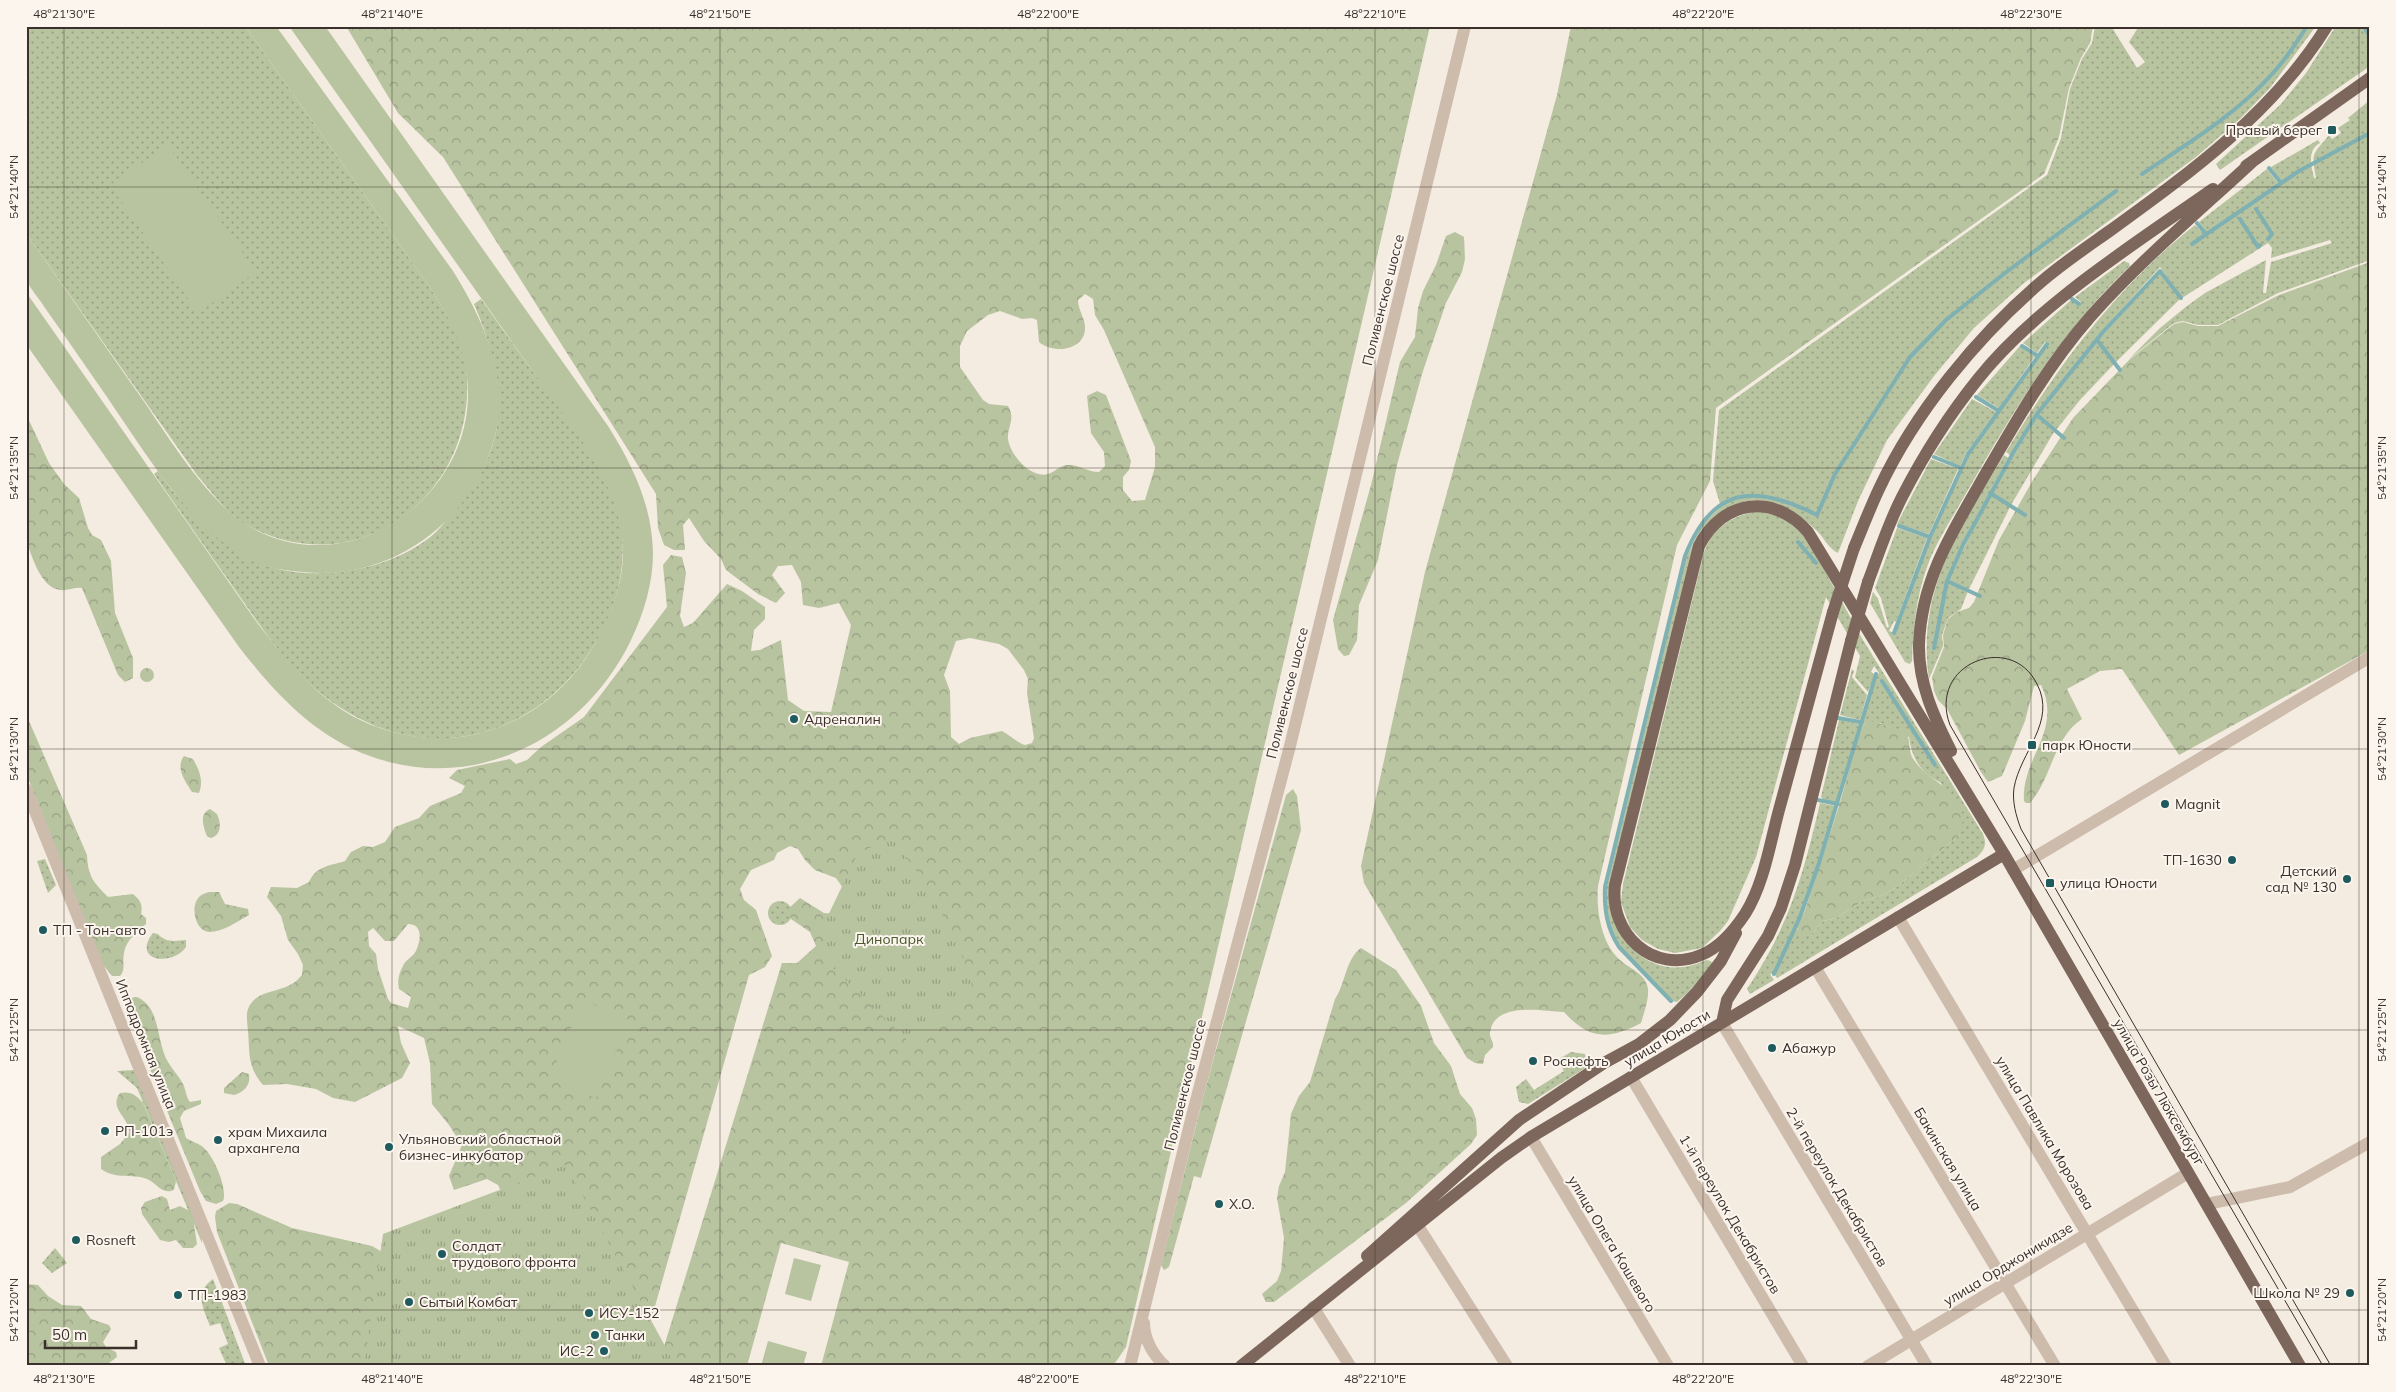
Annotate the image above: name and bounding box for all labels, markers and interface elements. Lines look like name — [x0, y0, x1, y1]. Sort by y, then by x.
text: 48°21'30"E — [33, 6, 95, 21]
text: 48°21'40"E — [361, 6, 423, 21]
text: 48°21'50"E — [689, 6, 751, 21]
text: 48°22'00"E — [1017, 6, 1079, 21]
text: 48°22'10"E — [1344, 6, 1406, 21]
text: 48°22'20"E — [1672, 6, 1734, 21]
text: 48°22'30"E — [2000, 6, 2062, 21]
place label: Правый берег — [2226, 121, 2323, 139]
marker: Правый берег — [2326, 124, 2338, 136]
text: 54°21'40"N — [6, 155, 21, 219]
text: 54°21'40"N — [2374, 155, 2389, 219]
street label: Поливенское шоссе — [1358, 232, 1408, 368]
text: 54°21'35"N — [6, 436, 21, 500]
text: 54°21'35"N — [2374, 436, 2389, 500]
street label: Поливенское шоссе — [1262, 625, 1312, 761]
place label: Адреналин — [804, 710, 881, 728]
marker: Адреналин — [788, 713, 800, 725]
text: 54°21'30"N — [6, 717, 21, 781]
text: 54°21'30"N — [2374, 717, 2389, 781]
place label: парк Юности — [2042, 736, 2131, 754]
marker: парк Юности — [2026, 739, 2038, 751]
place label: Magnit — [2175, 795, 2220, 813]
marker: Magnit — [2159, 798, 2171, 810]
place label: ТП-1630 — [2163, 851, 2222, 869]
marker: ТП-1630 — [2226, 854, 2238, 866]
place label: Детский сад № 130 — [2265, 862, 2337, 896]
marker: Детский сад № 130 — [2341, 873, 2353, 885]
place label: улица Юности — [2060, 874, 2157, 892]
marker: улица Юности — [2044, 877, 2056, 889]
place label: ТП - Тон-авто — [53, 921, 146, 939]
marker: ТП - Тон-авто — [37, 924, 49, 936]
park label: Динопарк — [854, 930, 924, 948]
street label: Ипподромная улица — [112, 976, 180, 1112]
text: 54°21'25"N — [6, 998, 21, 1062]
text: 54°21'25"N — [2374, 998, 2389, 1062]
street label: улица Юности — [1621, 1005, 1713, 1071]
street label: улица Розы Люксембург — [2110, 1015, 2209, 1169]
street label: Поливенское шоссе — [1160, 1017, 1210, 1153]
place label: Абажур — [1782, 1039, 1836, 1057]
marker: Абажур — [1766, 1042, 1778, 1054]
place label: Роснефть — [1543, 1052, 1609, 1070]
street label: улица Павлика Морозова — [1992, 1053, 2098, 1213]
marker: Роснефть — [1527, 1055, 1539, 1067]
street label: 2-й переулок Декабристов — [1782, 1104, 1892, 1270]
street label: Бакинская улица — [1910, 1104, 1986, 1214]
place label: РП-101э — [115, 1122, 173, 1140]
place label: храм Михаила архангела — [228, 1123, 327, 1157]
marker: РП-101э — [99, 1125, 111, 1137]
place label: Ульяновский областной бизнес-инкубатор — [398, 1130, 561, 1164]
street label: 1-й переулок Декабристов — [1675, 1131, 1785, 1297]
marker: храм Михаила архангела — [212, 1134, 224, 1146]
marker: Ульяновский областной бизнес-инкубатор — [383, 1141, 395, 1153]
street label: улица Олега Кошевого — [1564, 1172, 1660, 1316]
place label: Х.О. — [1229, 1195, 1255, 1213]
marker: Х.О. — [1213, 1198, 1225, 1210]
street label: улица Орджоникидзе — [1940, 1218, 2076, 1310]
place label: Rosneft — [86, 1231, 136, 1249]
marker: Rosneft — [70, 1234, 82, 1246]
place label: Солдат трудового фронта — [452, 1237, 576, 1271]
marker: Солдат трудового фронта — [436, 1248, 448, 1260]
text: 54°21'20"N — [6, 1278, 21, 1342]
text: 54°21'20"N — [2374, 1278, 2389, 1342]
place label: Школа № 29 — [2253, 1284, 2340, 1302]
place label: ТП-1983 — [188, 1286, 247, 1304]
marker: Школа № 29 — [2344, 1287, 2356, 1299]
marker: ТП-1983 — [172, 1289, 184, 1301]
place label: Сытый Комбат — [419, 1293, 518, 1311]
marker: Сытый Комбат — [403, 1296, 415, 1308]
place label: ИСУ-152 — [599, 1304, 660, 1322]
marker: ИСУ-152 — [583, 1307, 595, 1319]
scale bar — [45, 1317, 136, 1349]
text: 50 m — [52, 1325, 87, 1344]
place label: Танки — [605, 1326, 645, 1344]
marker: Танки — [589, 1329, 601, 1341]
place label: ИС-2 — [560, 1342, 594, 1360]
marker: ИС-2 — [598, 1345, 610, 1357]
text: 48°21'30"E — [33, 1371, 95, 1386]
text: 48°21'40"E — [361, 1371, 423, 1386]
text: 48°21'50"E — [689, 1371, 751, 1386]
text: 48°22'00"E — [1017, 1371, 1079, 1386]
text: 48°22'10"E — [1344, 1371, 1406, 1386]
text: 48°22'20"E — [1672, 1371, 1734, 1386]
text: 48°22'30"E — [2000, 1371, 2062, 1386]

